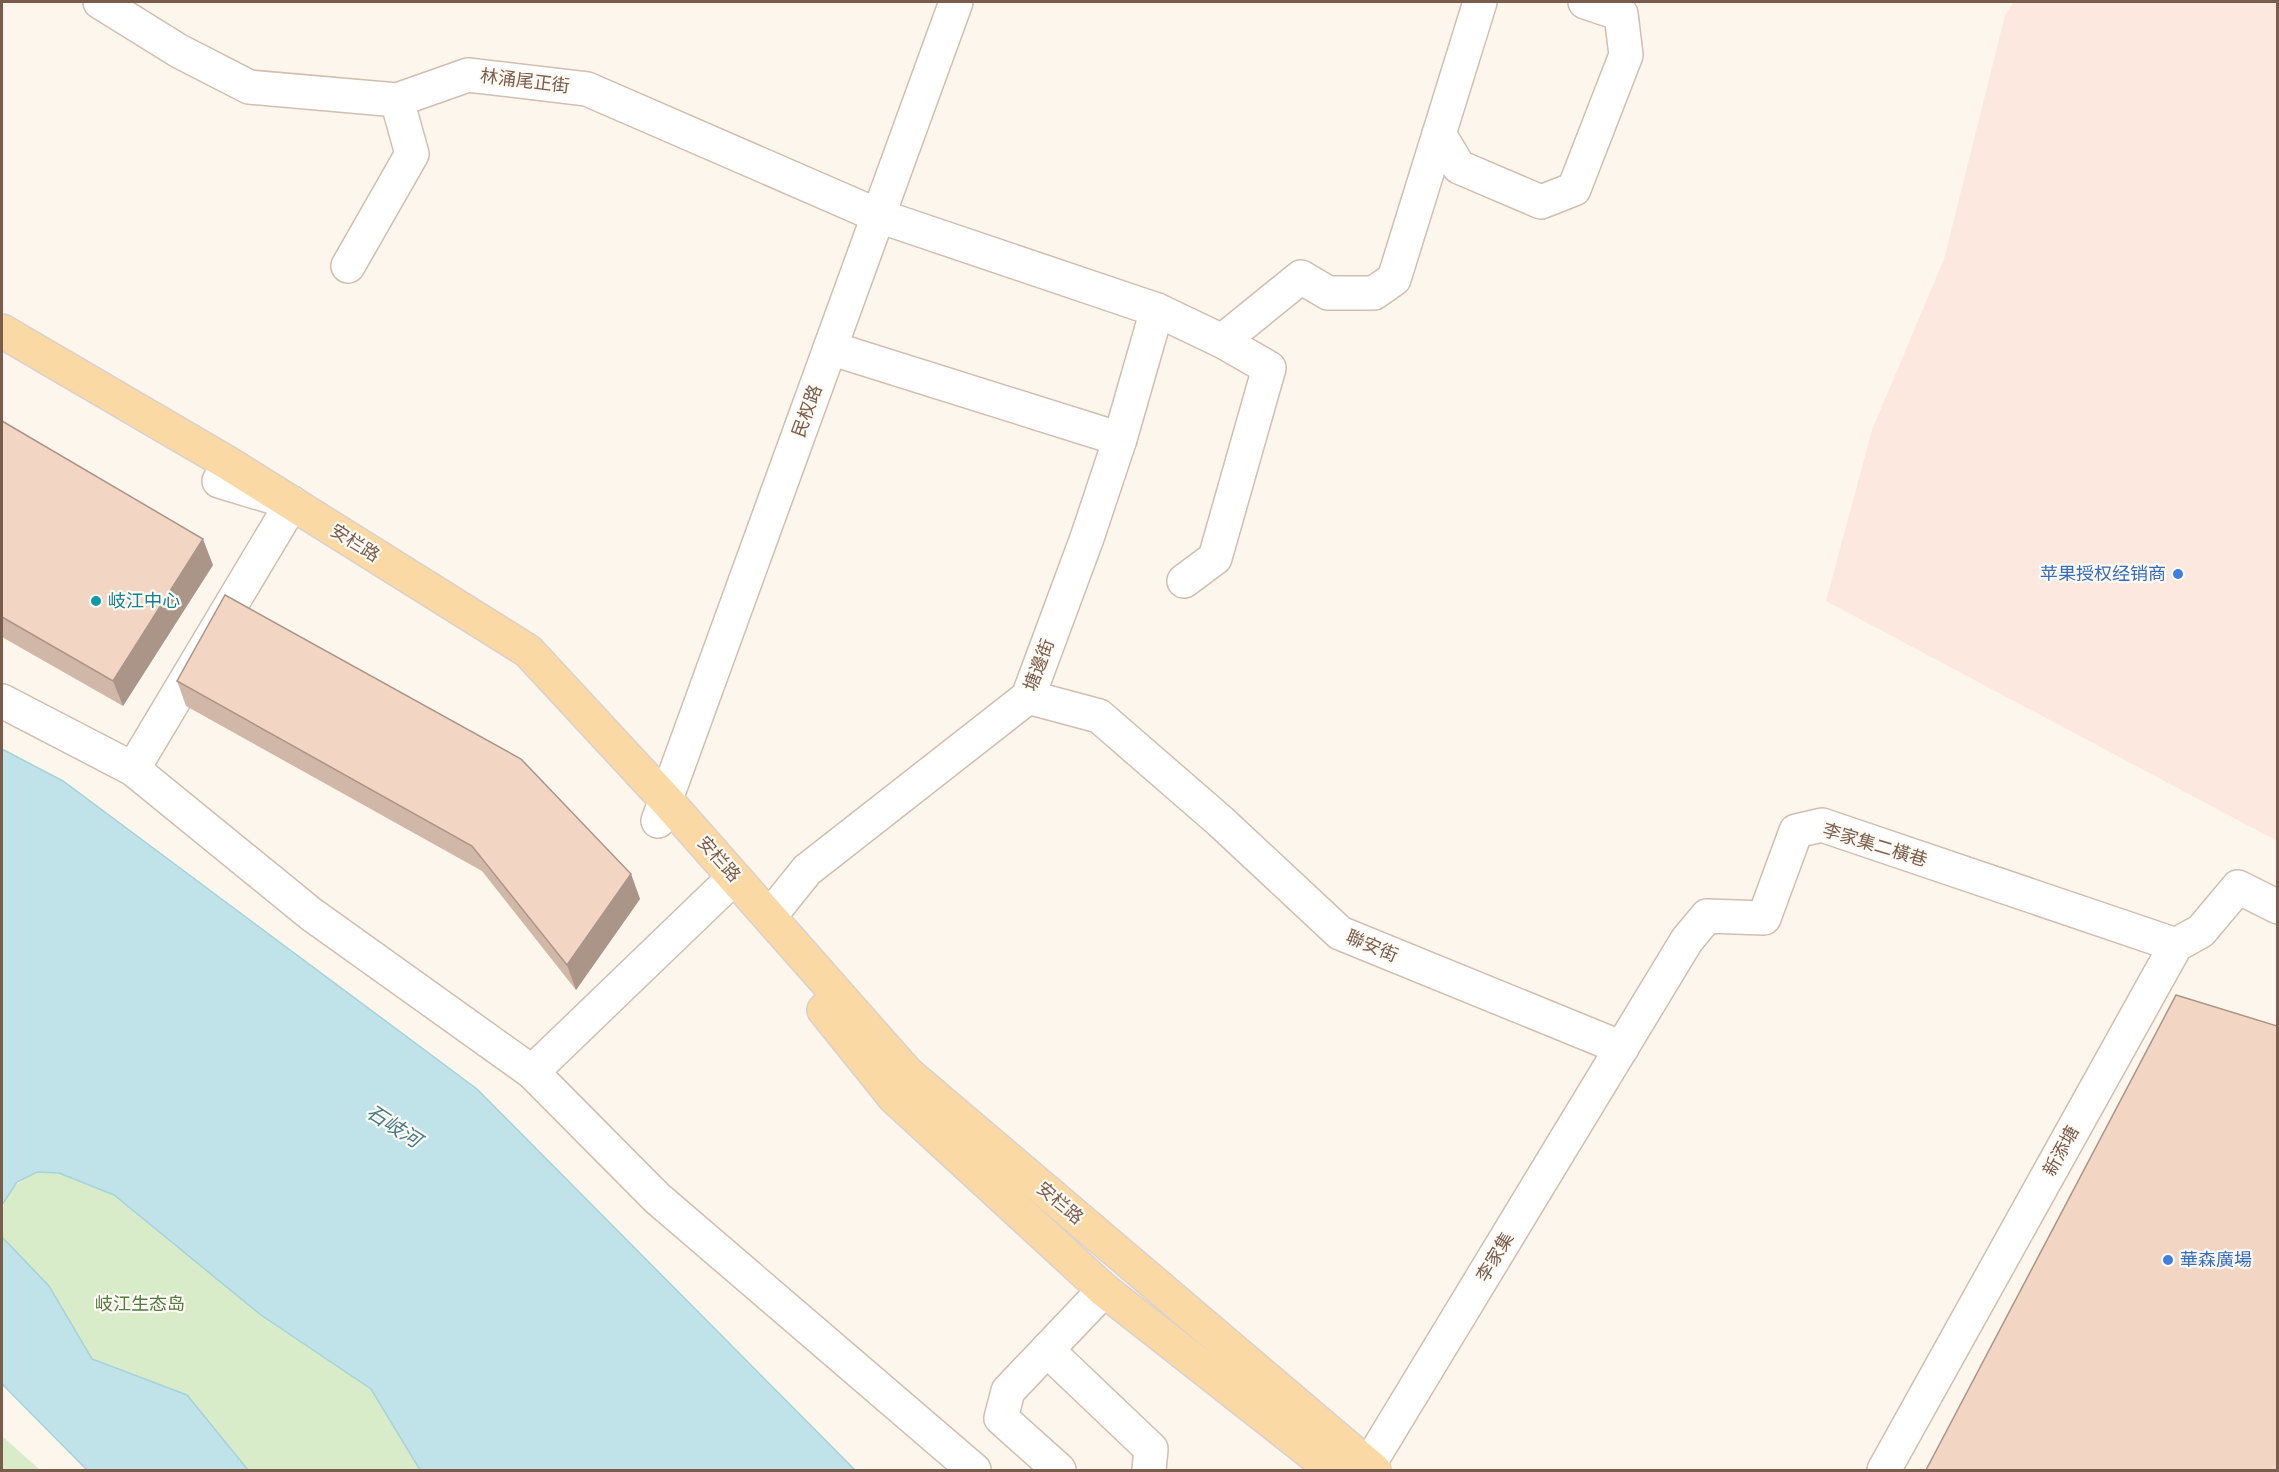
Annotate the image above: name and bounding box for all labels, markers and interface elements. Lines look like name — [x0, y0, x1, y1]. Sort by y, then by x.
street label: 林涌尾正街 — [479, 65, 571, 97]
street label: 民权路 — [787, 382, 827, 440]
street label: 安栏路 — [326, 519, 384, 567]
place label: 苹果授权经销商 — [2040, 563, 2166, 585]
marker: 苹果授权经销商 — [2171, 567, 2185, 581]
place label: 岐江中心 — [108, 590, 180, 612]
marker: 岐江中心 — [89, 594, 103, 608]
street label: 塘邊街 — [1019, 636, 1059, 694]
street label: 李家集二橫巷 — [1820, 819, 1930, 871]
street label: 安栏路 — [693, 832, 745, 886]
street label: 聯安街 — [1343, 925, 1401, 967]
water label: 石岐河 — [362, 1100, 429, 1155]
street label: 新添塘 — [2038, 1122, 2084, 1180]
street label: 安栏路 — [1032, 1177, 1088, 1229]
street label: 李家集 — [1472, 1228, 1518, 1286]
place label: 華森廣場 — [2180, 1249, 2252, 1271]
marker: 華森廣場 — [2161, 1253, 2175, 1267]
park label: 岐江生态岛 — [95, 1293, 185, 1315]

